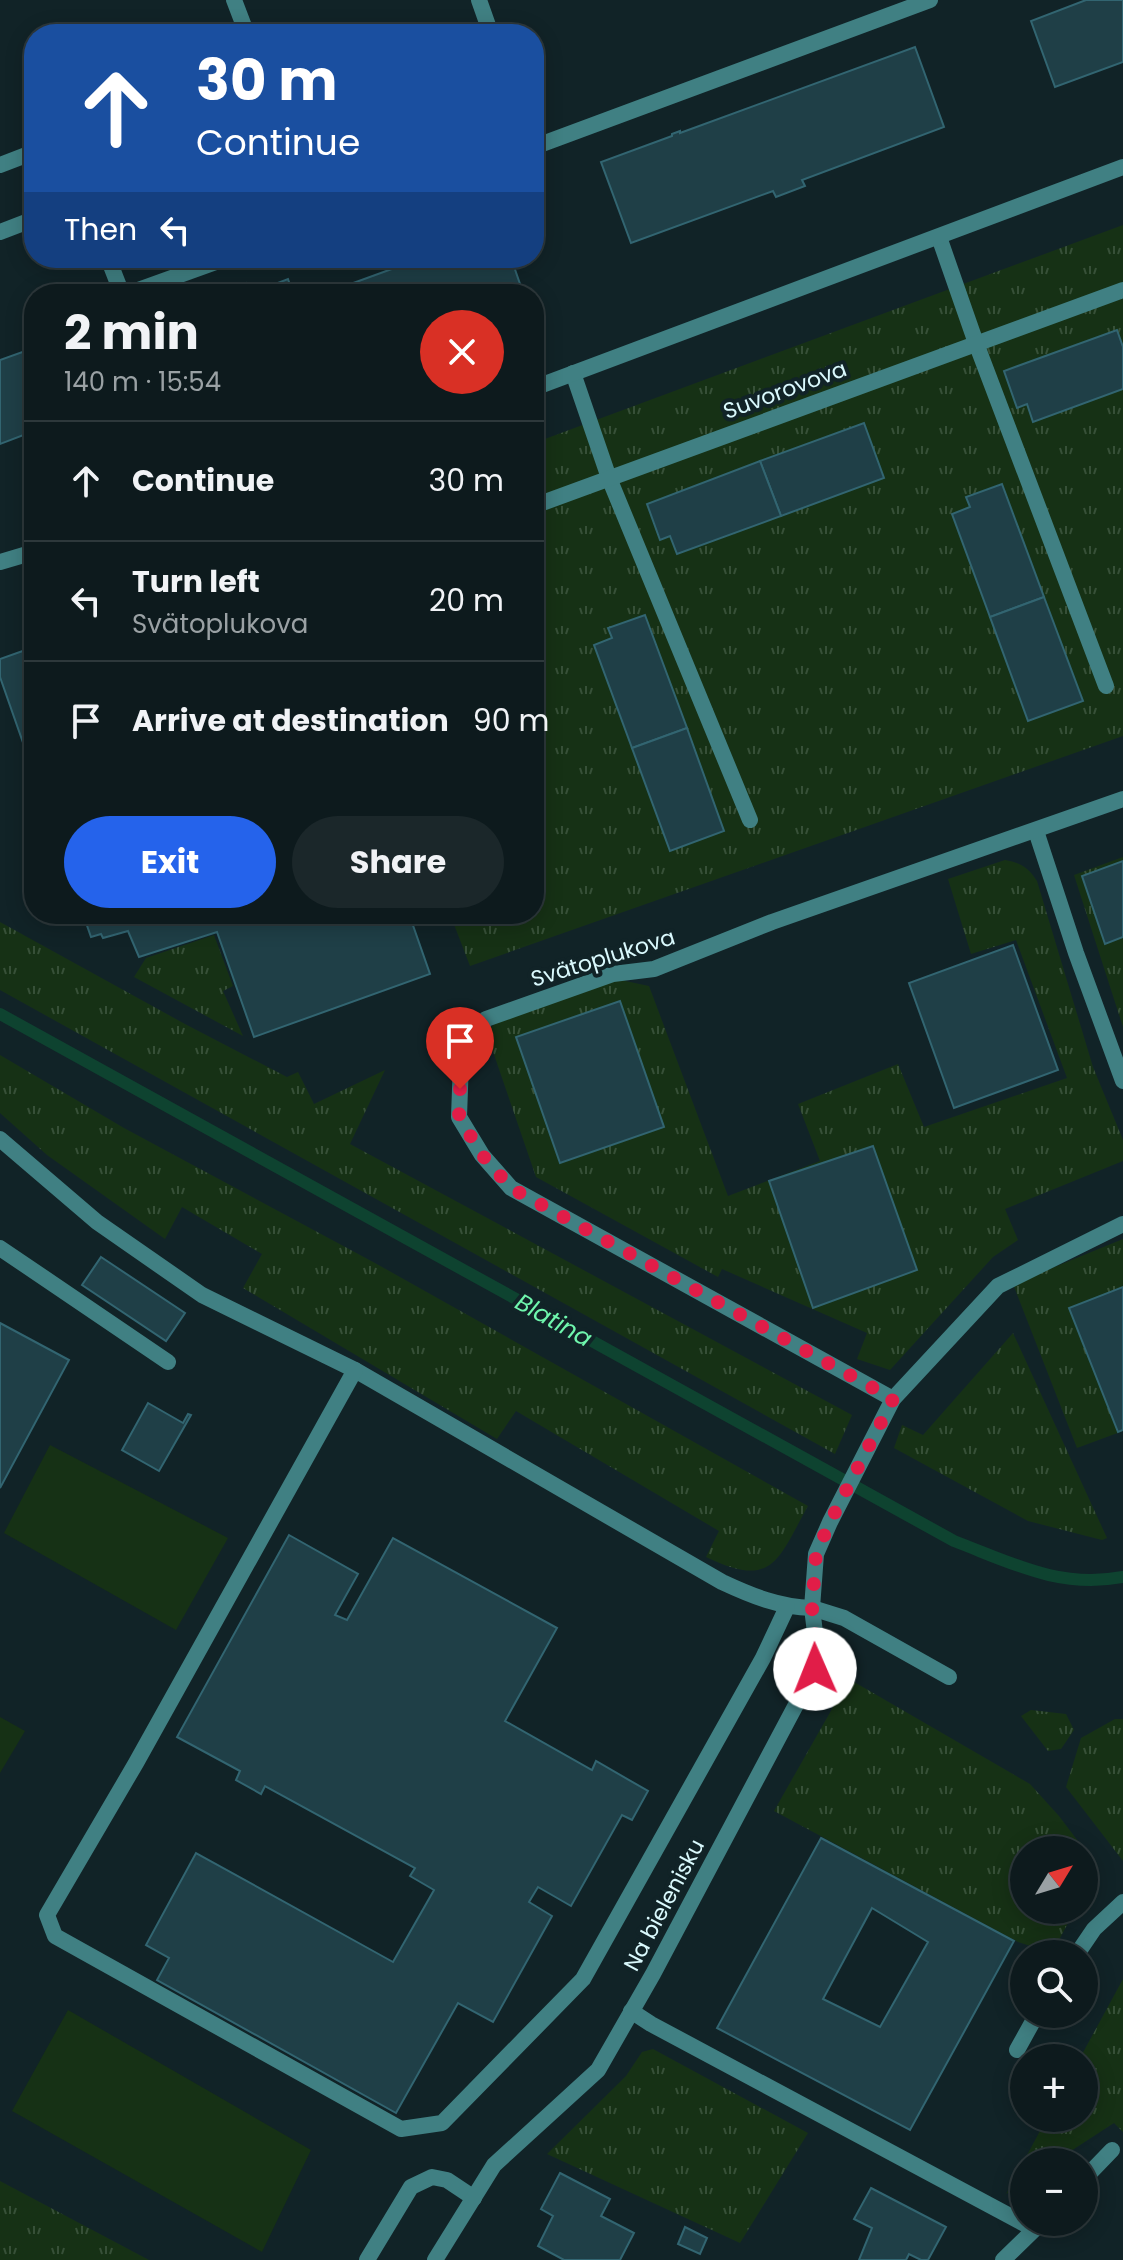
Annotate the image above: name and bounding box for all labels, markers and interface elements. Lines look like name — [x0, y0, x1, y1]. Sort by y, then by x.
text: 30 m — [196, 41, 338, 120]
icon: ahead — [64, 56, 168, 160]
text: Continue — [196, 117, 360, 168]
text: Then — [64, 208, 137, 251]
icon: left — [153, 208, 197, 252]
text: 2 min — [64, 299, 199, 366]
button: close — [420, 310, 504, 394]
street label: Suvorovova — [719, 353, 851, 427]
text: 140 m · 15:54 — [64, 364, 221, 400]
icon: ahead — [64, 459, 108, 503]
text: Continue — [132, 459, 274, 502]
text: 30 m — [429, 459, 504, 502]
text: Turn left — [132, 560, 260, 603]
icon: left — [64, 579, 108, 623]
text: 20 m — [429, 579, 504, 622]
text: Svätoplukova — [132, 606, 308, 642]
icon: arrive — [64, 699, 108, 743]
text: Arrive at destination — [132, 699, 449, 742]
text: 90 m — [473, 699, 549, 742]
button: Exit — [64, 816, 276, 908]
button: Share — [292, 816, 504, 908]
street label: Svätoplukova — [527, 921, 679, 995]
pin — [426, 1007, 494, 1089]
icon: arrive — [438, 1019, 482, 1063]
water label: Blatina — [510, 1285, 598, 1355]
position arrow — [773, 1627, 857, 1711]
street label: Na bielenisku — [616, 1833, 712, 1977]
north arrow — [1010, 1836, 1098, 1924]
map controls — [1010, 1836, 1098, 2236]
button: search — [1010, 1940, 1098, 2028]
button: + — [1010, 2044, 1098, 2132]
button: − — [1010, 2148, 1098, 2236]

